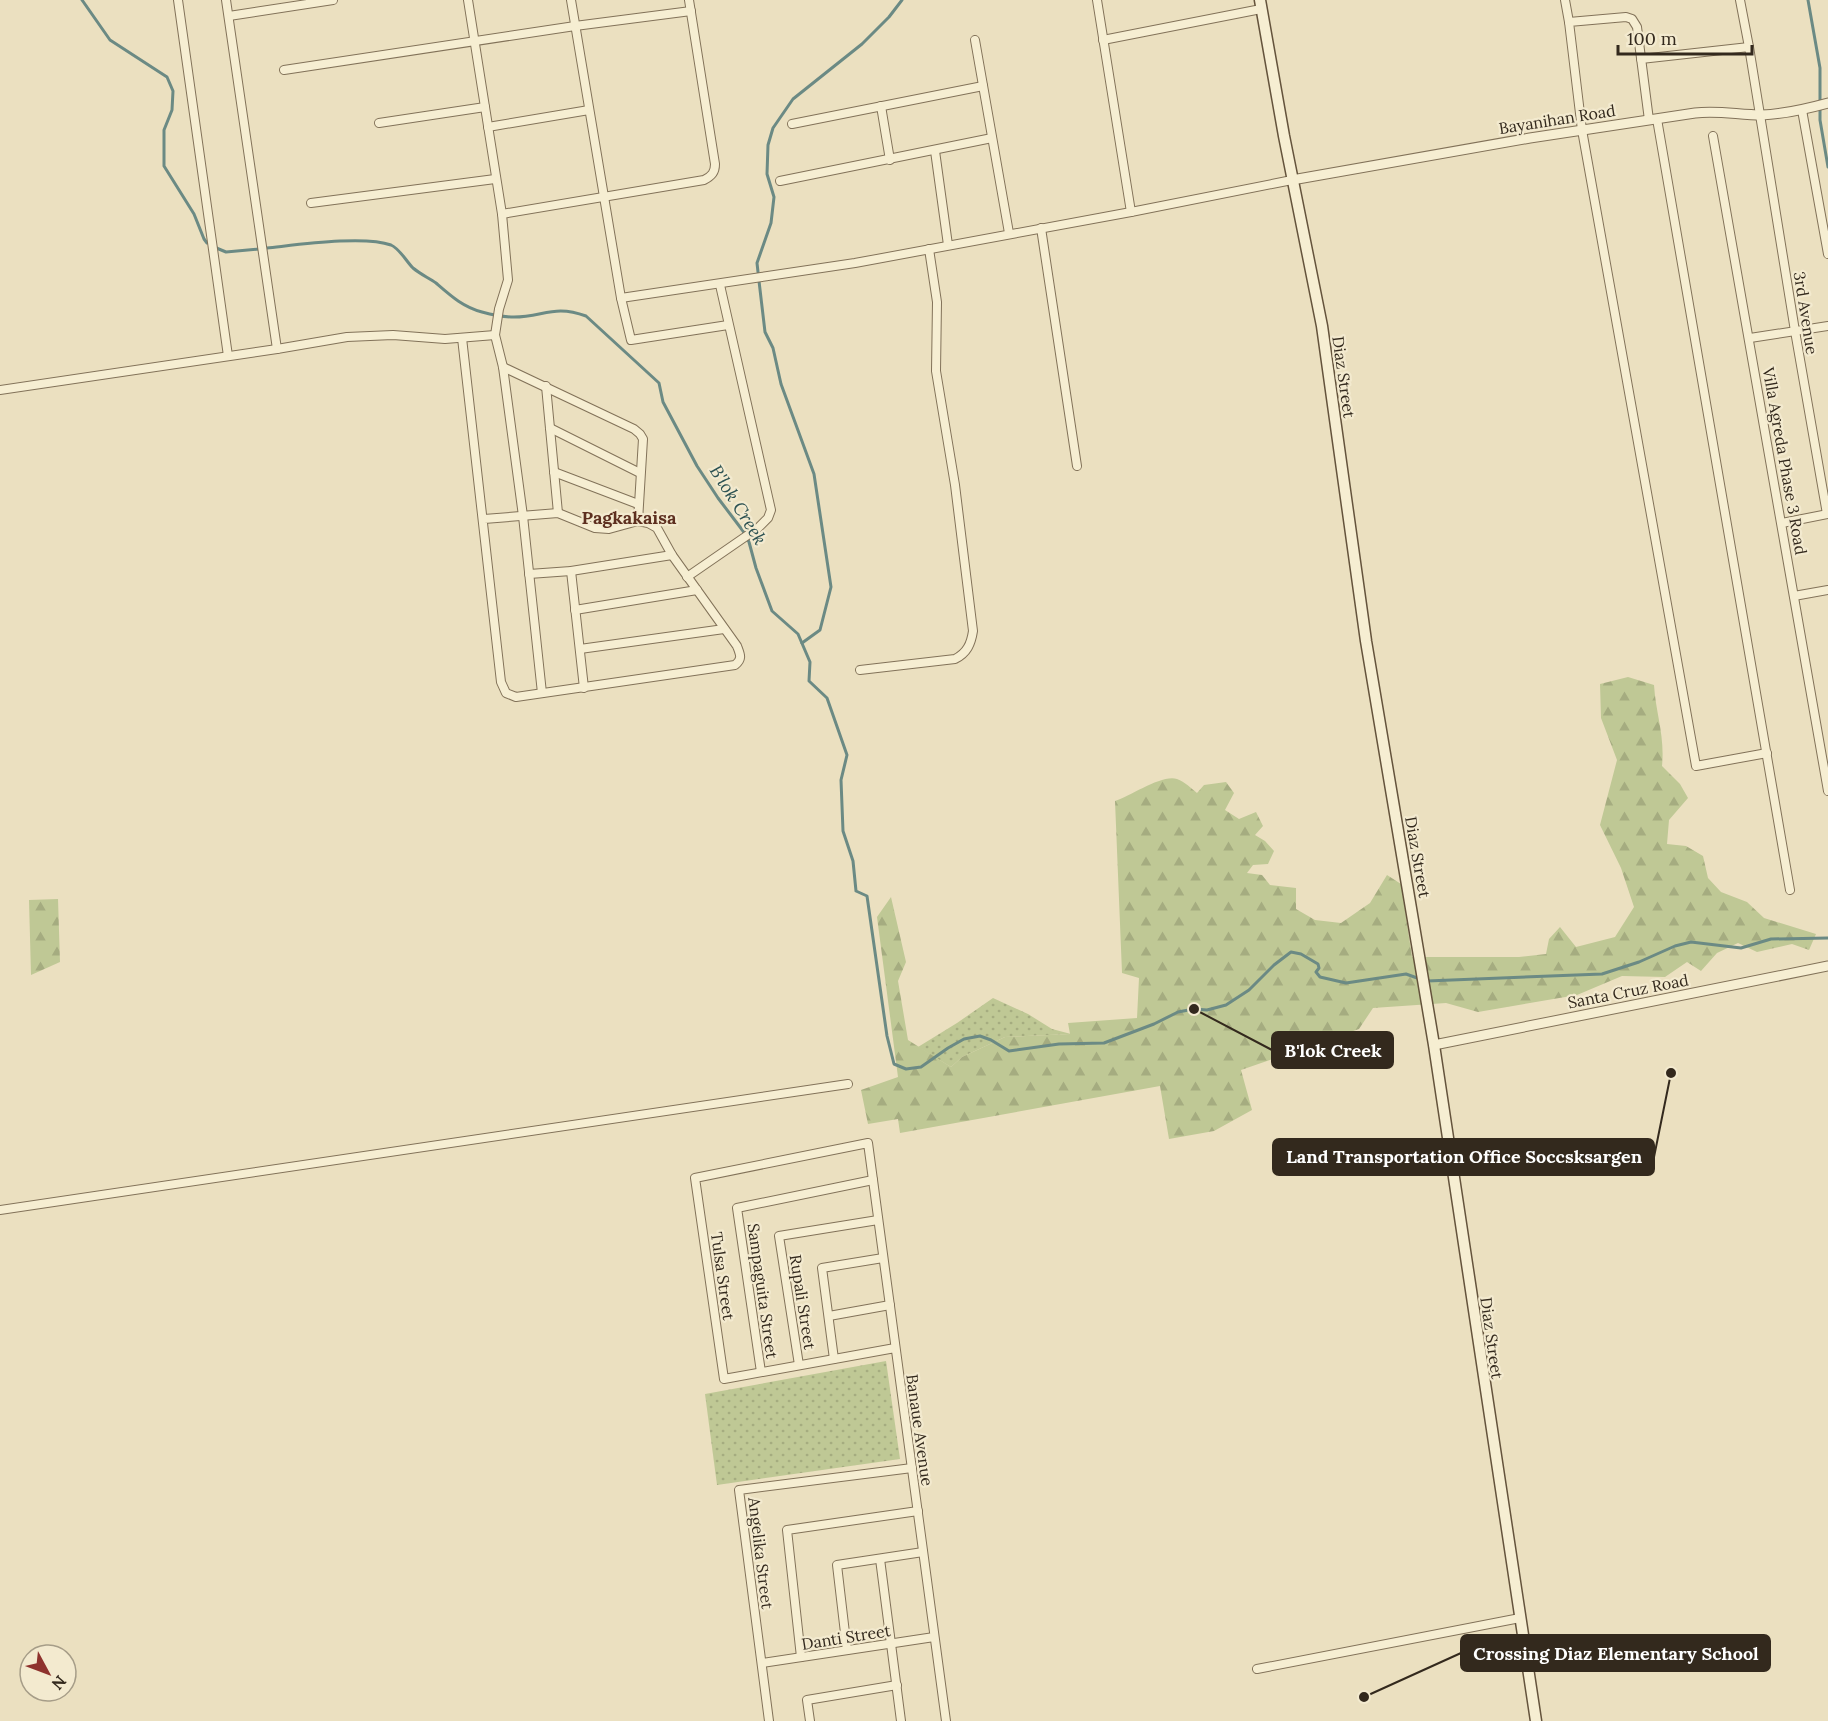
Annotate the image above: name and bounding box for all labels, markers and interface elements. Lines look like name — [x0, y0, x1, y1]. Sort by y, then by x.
scale bar — [1618, 18, 1752, 56]
text: 100 m — [1627, 27, 1677, 50]
street label: Bayanihan Road — [1497, 100, 1617, 138]
street label: 3rd Avenue — [1790, 270, 1822, 356]
street label: Diaz Street — [1328, 335, 1360, 420]
street label: Villa Agreda Phase 3 Road — [1758, 365, 1811, 557]
water label: B'lok Creek — [705, 460, 772, 549]
district label: Pagkakaisa — [582, 506, 677, 529]
street label: Diaz Street — [1401, 815, 1435, 900]
street label: Santa Cruz Road — [1566, 969, 1691, 1013]
callout: B'lok Creek — [1272, 1032, 1393, 1068]
text: B'lok Creek — [1284, 1039, 1382, 1062]
callout: Land Transportation Office Soccsksargen — [1273, 1139, 1654, 1175]
text: Land Transportation Office Soccsksargen — [1286, 1145, 1643, 1168]
street label: Sampaguita Street — [744, 1222, 783, 1361]
street label: Tulsa Street — [707, 1230, 739, 1322]
street label: Rupali Street — [786, 1253, 820, 1352]
street label: Diaz Street — [1476, 1296, 1508, 1381]
street label: Banaue Avenue — [902, 1373, 938, 1488]
street label: Angelika Street — [744, 1495, 778, 1611]
street label: Danti Street — [800, 1620, 893, 1654]
callout: Crossing Diaz Elementary School — [1461, 1635, 1770, 1671]
text: Crossing Diaz Elementary School — [1473, 1642, 1759, 1665]
north arrow — [18, 1643, 78, 1703]
text: N — [48, 1672, 71, 1694]

